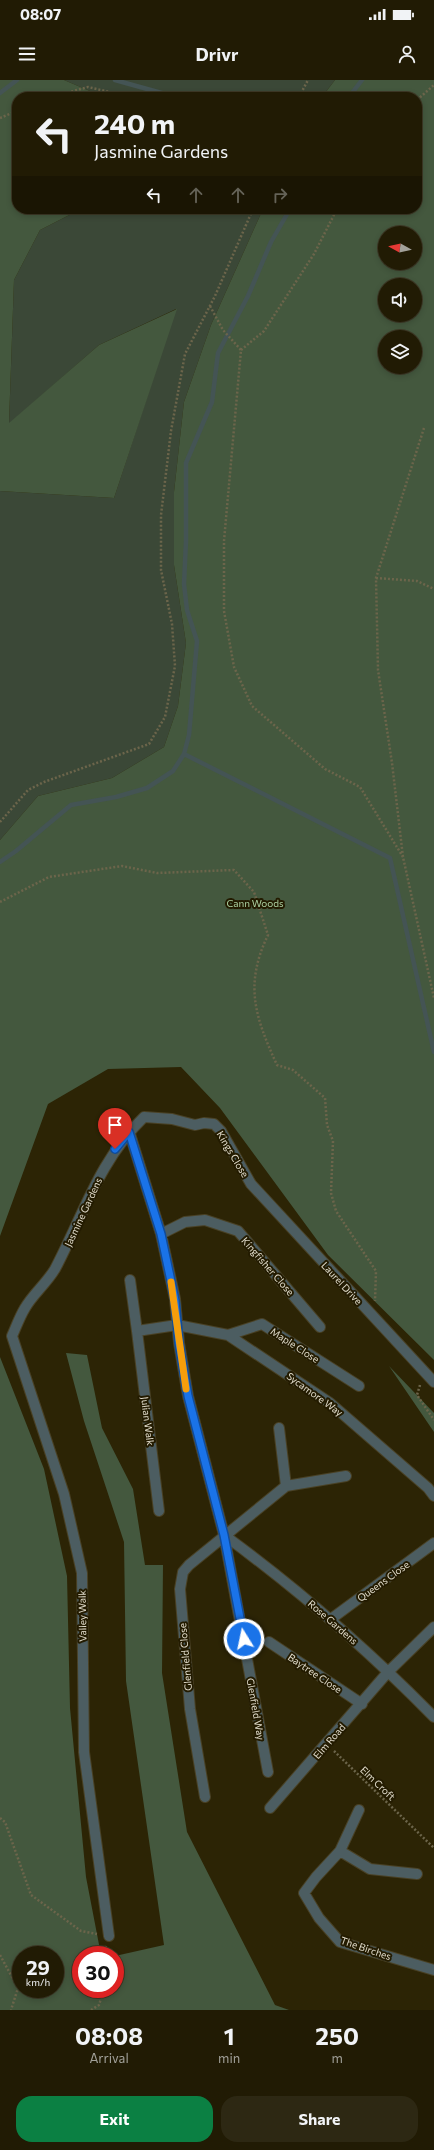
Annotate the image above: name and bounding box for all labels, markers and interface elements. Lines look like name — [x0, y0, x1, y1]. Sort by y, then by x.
text: 08:07 — [20, 5, 61, 23]
icon: menu — [16, 43, 38, 65]
text: Drivr — [196, 43, 238, 65]
icon: person — [396, 43, 418, 65]
text: 240 m — [94, 106, 175, 140]
icon: left — [28, 108, 80, 160]
text: Jasmine Gardens — [94, 140, 228, 162]
icon: left — [143, 184, 165, 206]
icon: ahead — [185, 184, 207, 206]
icon: ahead — [227, 184, 249, 206]
icon: right — [269, 184, 291, 206]
north arrow — [378, 226, 422, 270]
map controls — [378, 226, 422, 374]
button: sound — [378, 278, 422, 322]
button: layers — [378, 330, 422, 374]
park label: Cann Woods — [226, 897, 284, 909]
pin — [98, 1108, 132, 1149]
icon: arrive — [104, 1114, 126, 1136]
street label: Kings Close — [214, 1129, 252, 1179]
street label: Jasmine Gardens — [62, 1175, 104, 1248]
street label: Kingfisher Close — [239, 1234, 297, 1298]
street label: Laurel Drive — [319, 1259, 365, 1307]
street label: Maple Close — [268, 1325, 322, 1365]
street label: Sycamore Way — [285, 1370, 345, 1418]
street label: Julian Walk — [139, 1396, 157, 1447]
street label: Queens Close — [355, 1558, 411, 1604]
street label: Valley Walk — [76, 1589, 88, 1642]
street label: Rose Gardens — [306, 1597, 361, 1647]
position arrow — [223, 1618, 265, 1660]
street label: Glenfield Close — [176, 1623, 194, 1691]
street label: Baytree Close — [286, 1651, 344, 1695]
street label: Glenfield Way — [245, 1677, 267, 1741]
street label: Elm Road — [311, 1721, 348, 1761]
street label: Elm Croft — [358, 1763, 398, 1803]
street label: The Birches — [339, 1934, 393, 1962]
speed limit sign: 30 — [72, 1946, 124, 1998]
text: 29 — [26, 1955, 50, 1979]
text: km/h — [26, 1976, 50, 1988]
text: 08:08 — [75, 2021, 143, 2050]
text: 1 — [224, 2021, 235, 2050]
text: 250 — [315, 2021, 359, 2050]
text: Arrival — [89, 2050, 129, 2066]
text: min — [218, 2050, 240, 2066]
text: m — [331, 2050, 343, 2066]
button: Exit — [16, 2096, 213, 2142]
button: Share — [221, 2096, 418, 2142]

